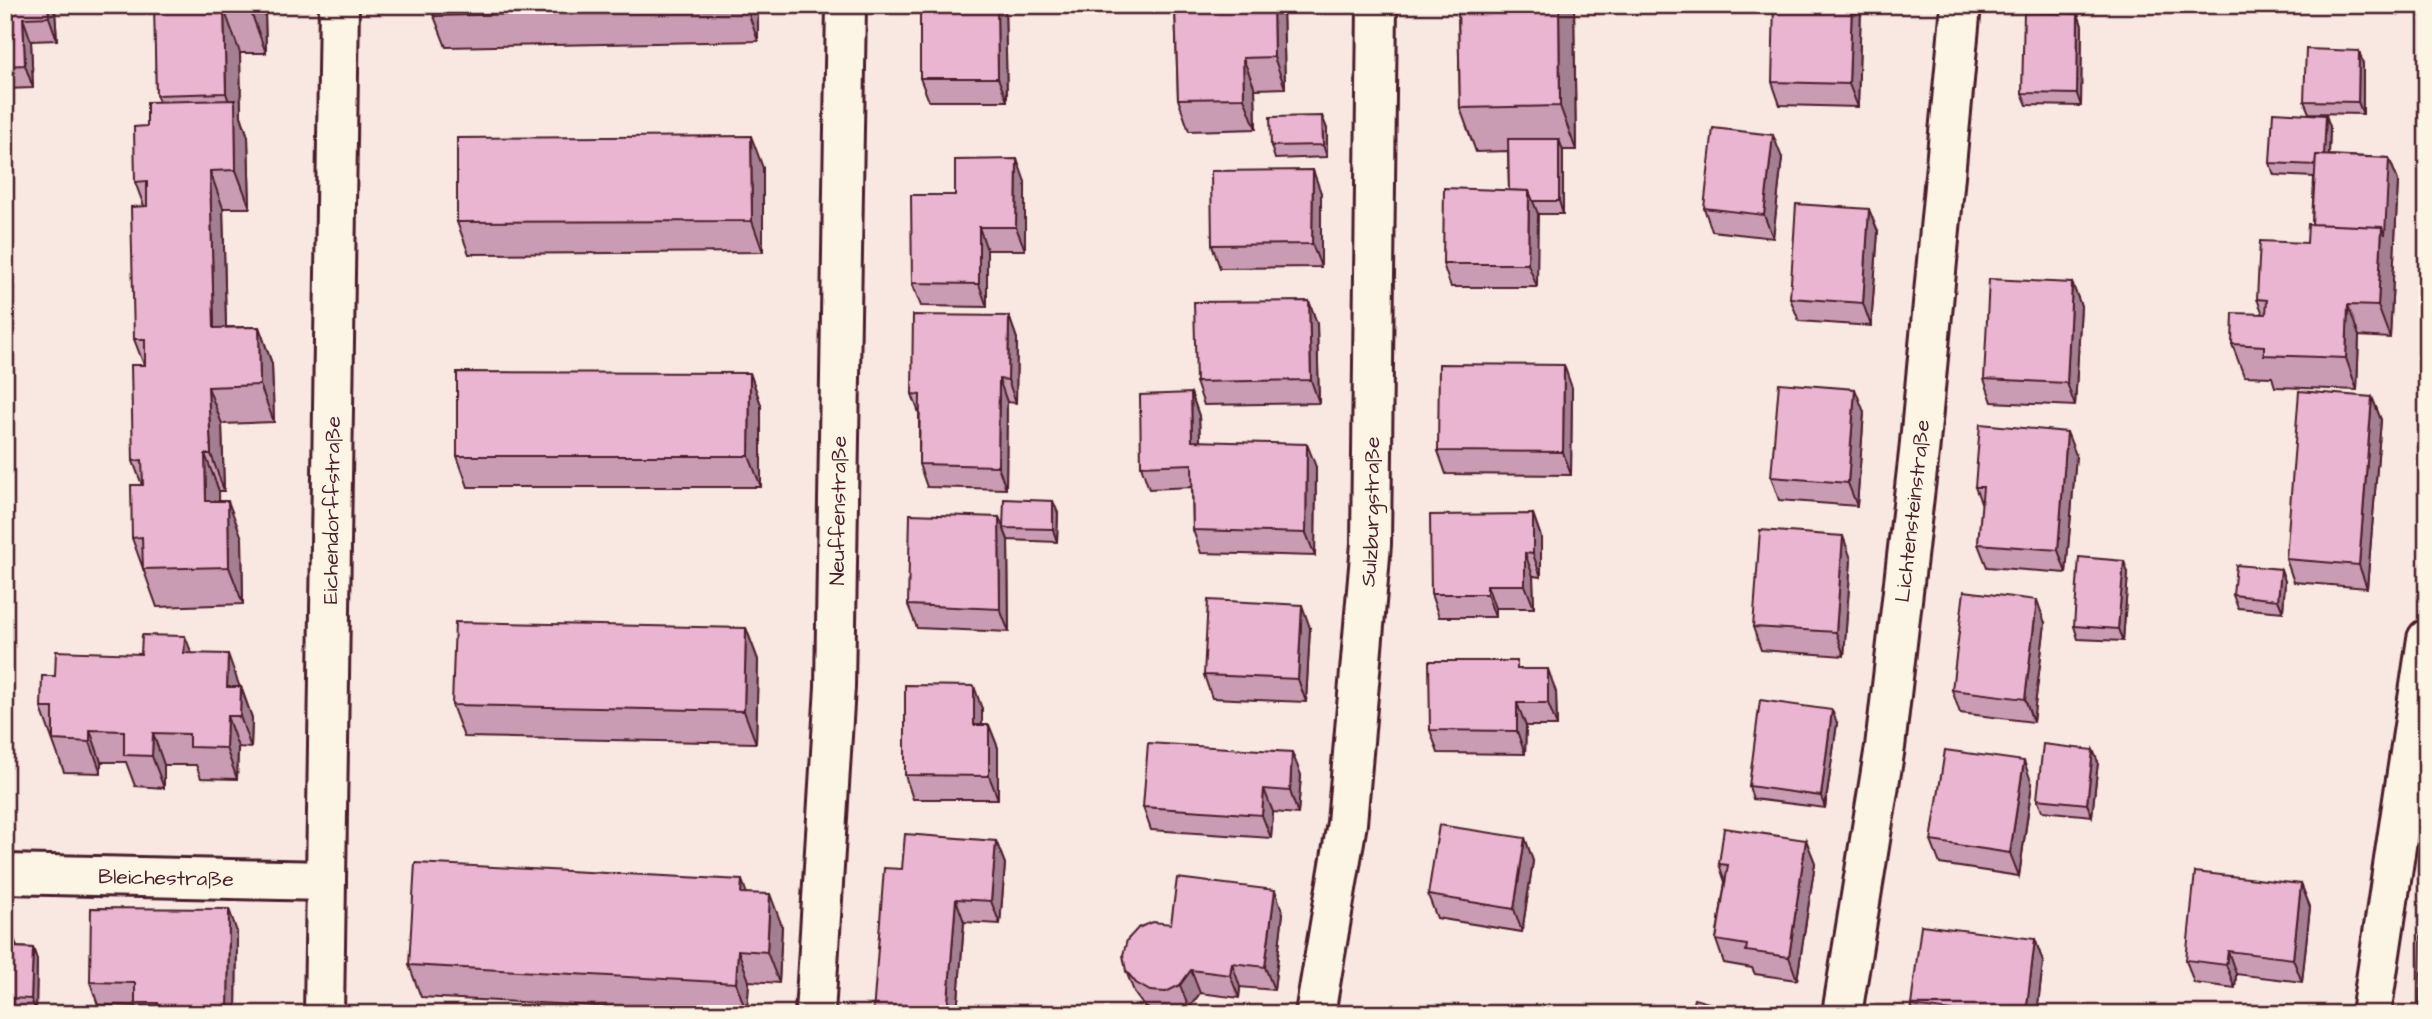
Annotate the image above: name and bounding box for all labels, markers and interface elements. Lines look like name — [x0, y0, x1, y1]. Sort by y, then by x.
street label: Eichendorffstraße — [316, 416, 348, 604]
street label: Lichtensteinstraße — [1888, 418, 1937, 604]
street label: Neuffenstraße — [823, 436, 854, 586]
street label: Sulzburgstraße — [1353, 436, 1388, 588]
street label: Bleichestraße — [98, 862, 234, 894]

